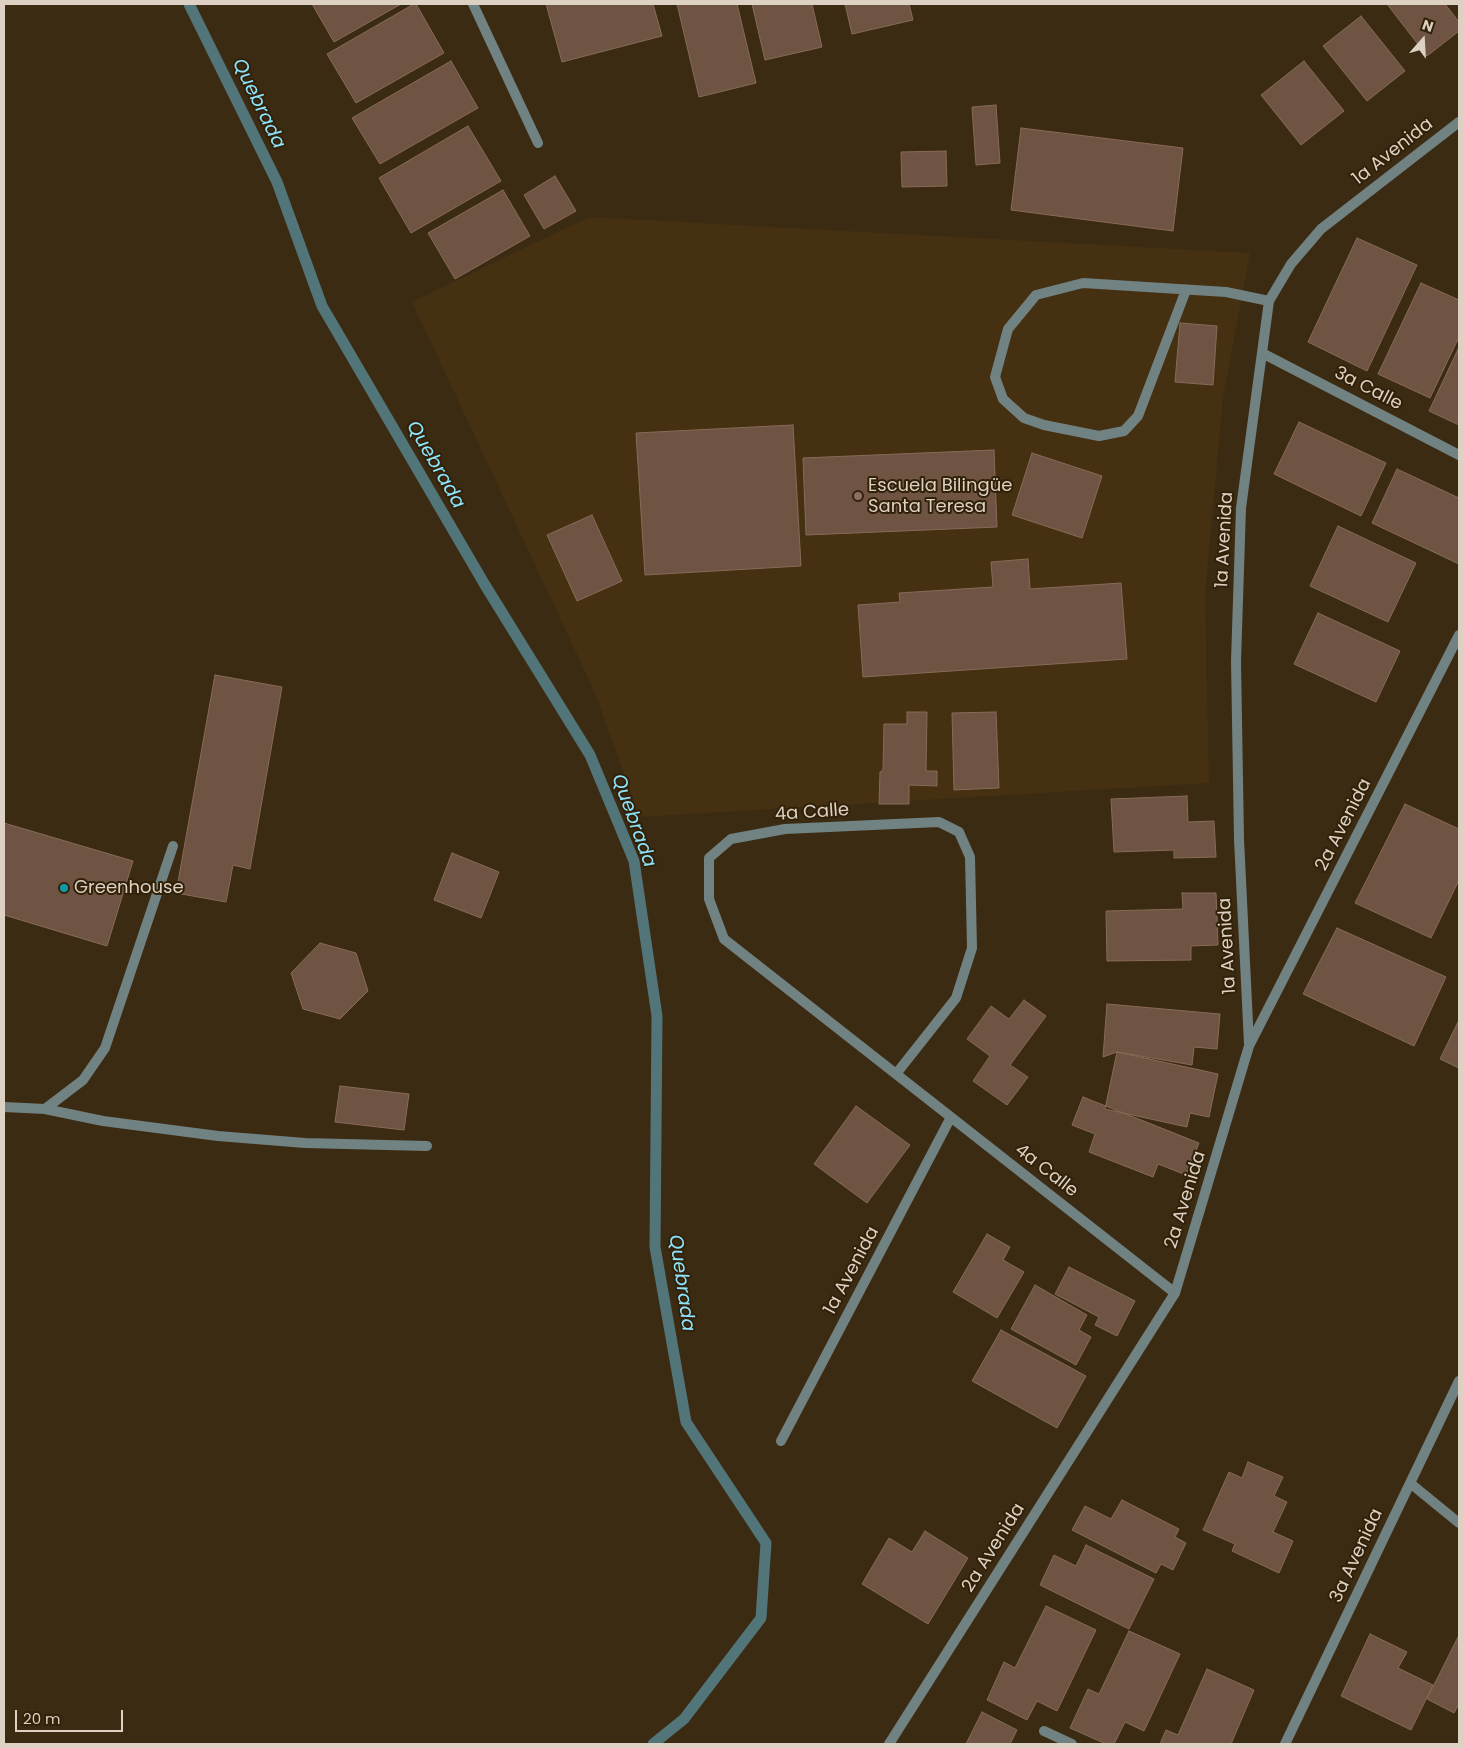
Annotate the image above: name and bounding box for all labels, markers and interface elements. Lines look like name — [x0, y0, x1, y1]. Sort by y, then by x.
north arrow — [1398, 15, 1448, 65]
text: N — [1420, 15, 1436, 37]
water label: Quebrada — [226, 55, 290, 153]
street label: 1a Avenida — [1348, 114, 1438, 190]
street label: 3a Calle — [1330, 363, 1406, 415]
water label: Quebrada — [401, 417, 469, 513]
place label: Escuela Bilingüe Santa Teresa — [868, 475, 1012, 518]
marker: Escuela Bilingüe Santa Teresa — [852, 490, 864, 502]
street label: 1a Avenida — [1212, 491, 1238, 589]
water label: Quebrada — [606, 771, 660, 871]
street label: 2a Avenida — [1311, 775, 1377, 875]
street label: 4a Calle — [774, 800, 850, 826]
place label: Greenhouse — [74, 877, 184, 899]
marker: Greenhouse — [58, 882, 70, 894]
street label: 1a Avenida — [1215, 897, 1241, 995]
street label: 4a Calle — [1010, 1140, 1082, 1202]
street label: 2a Avenida — [1161, 1149, 1211, 1251]
street label: 1a Avenida — [820, 1223, 884, 1319]
water label: Quebrada — [663, 1233, 699, 1333]
street label: 2a Avenida — [958, 1499, 1030, 1597]
street label: 3a Avenida — [1326, 1506, 1388, 1606]
scale bar — [18, 1700, 125, 1732]
text: 20 m — [23, 1708, 61, 1729]

